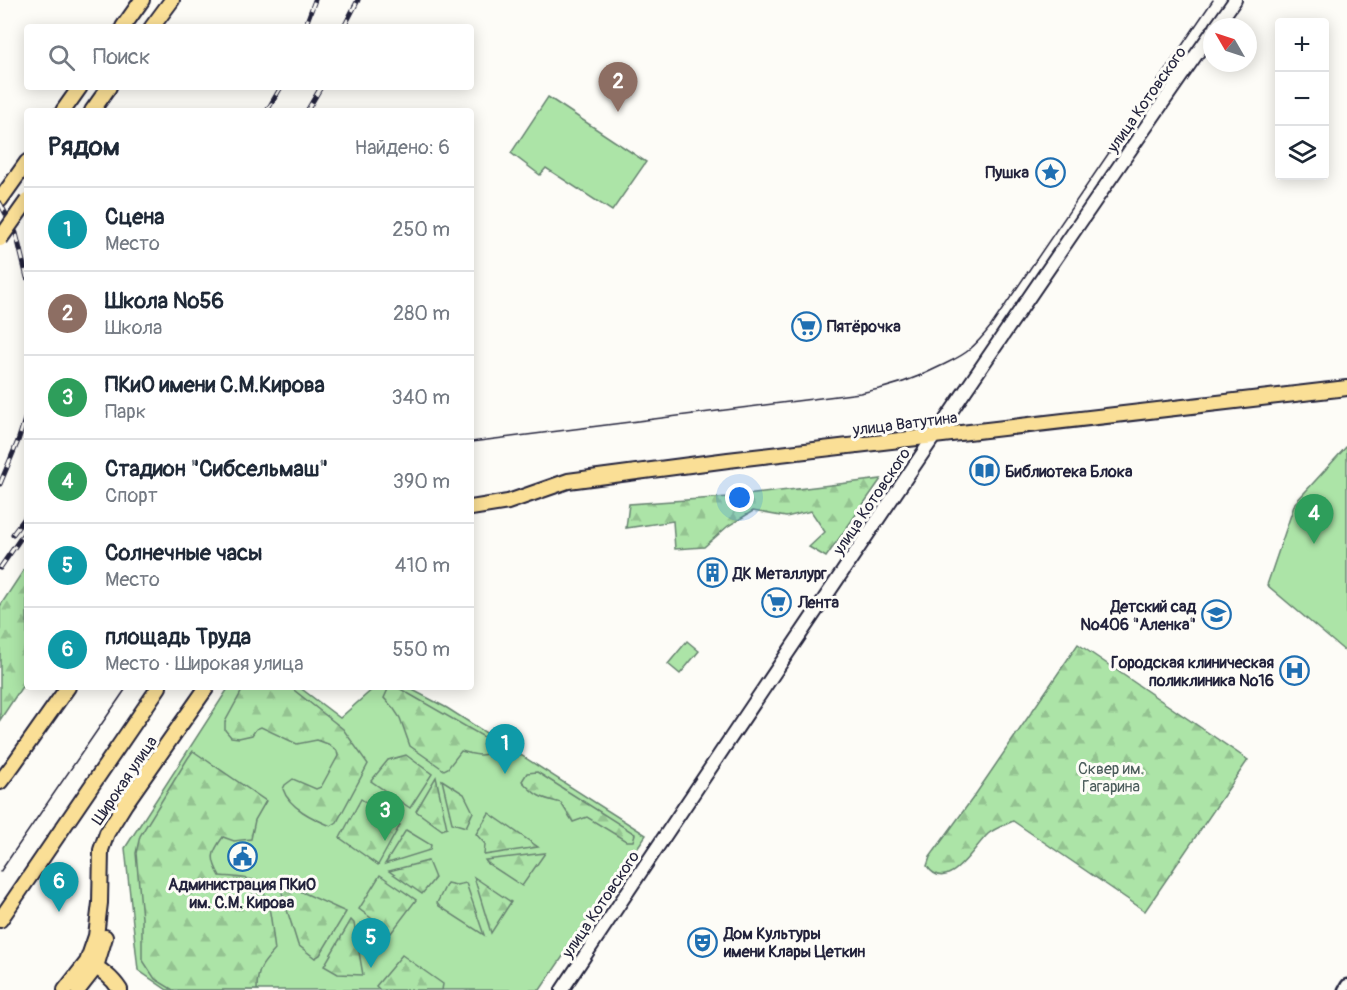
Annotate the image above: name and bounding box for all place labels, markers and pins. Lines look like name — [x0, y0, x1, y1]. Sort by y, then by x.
pin: 2 — [598, 63, 638, 112]
place icon: Пушка — [1034, 156, 1066, 188]
place label: Пушка — [986, 163, 1030, 183]
supermarket icon: Пятёрочка — [790, 310, 822, 342]
place label: Пятёрочка — [827, 317, 901, 337]
library icon: Библиотека Блока — [968, 455, 1000, 487]
place label: Библиотека Блока — [1005, 462, 1133, 482]
pin: 4 — [1294, 494, 1334, 544]
building icon: ДК Металлург — [696, 557, 728, 589]
place label: ДК Металлург — [732, 564, 827, 584]
supermarket icon: Лента — [761, 586, 793, 618]
place label: Лента — [797, 593, 839, 613]
place label: Детский сад №406 "Аленка" — [1080, 597, 1196, 635]
school or university icon: Детский сад №406 "Аленка" — [1201, 599, 1233, 631]
place label: Городская клиническая поликлиника №16 — [1111, 653, 1274, 691]
hospital icon: Городская клиническая поликлиника №16 — [1279, 655, 1311, 687]
pin: 1 — [486, 724, 524, 774]
pin: 3 — [366, 792, 404, 841]
public building icon: Администрация ПКиО им. С.М. Кирова — [226, 840, 258, 872]
pin: 6 — [40, 862, 78, 912]
place label: Администрация ПКиО им. С.М. Кирова — [168, 875, 316, 913]
pin: 5 — [352, 918, 391, 968]
place label: Дом Культуры имени Клары Цеткин — [723, 924, 865, 962]
theatre icon: Дом Культуры имени Клары Цеткин — [687, 926, 719, 958]

